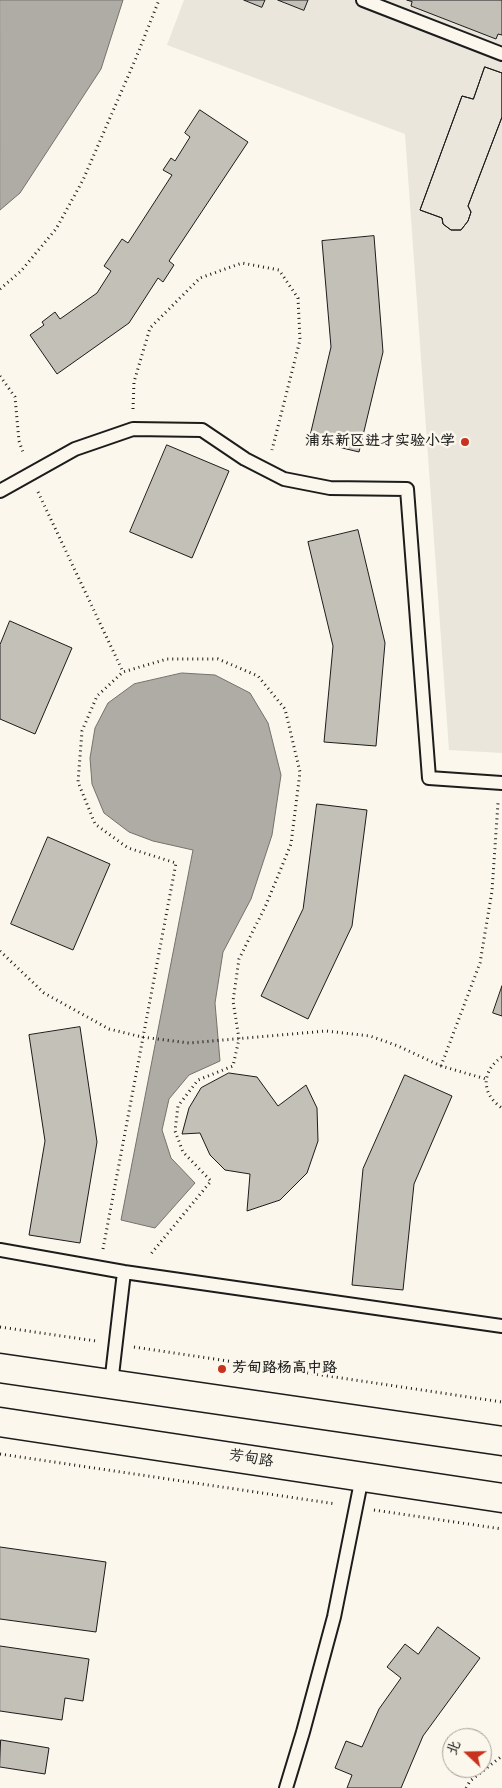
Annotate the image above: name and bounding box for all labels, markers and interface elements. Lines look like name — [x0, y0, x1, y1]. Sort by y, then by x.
place label: 浦东新区进才实验小学 — [305, 433, 455, 451]
marker: 浦东新区进才实验小学 — [459, 436, 471, 448]
place label: 芳甸路杨高中路 — [232, 1360, 337, 1378]
marker: 芳甸路杨高中路 — [216, 1363, 228, 1375]
street label: 芳甸路 — [227, 1448, 275, 1472]
north arrow — [442, 1728, 492, 1778]
text: 北 — [441, 1738, 467, 1758]

